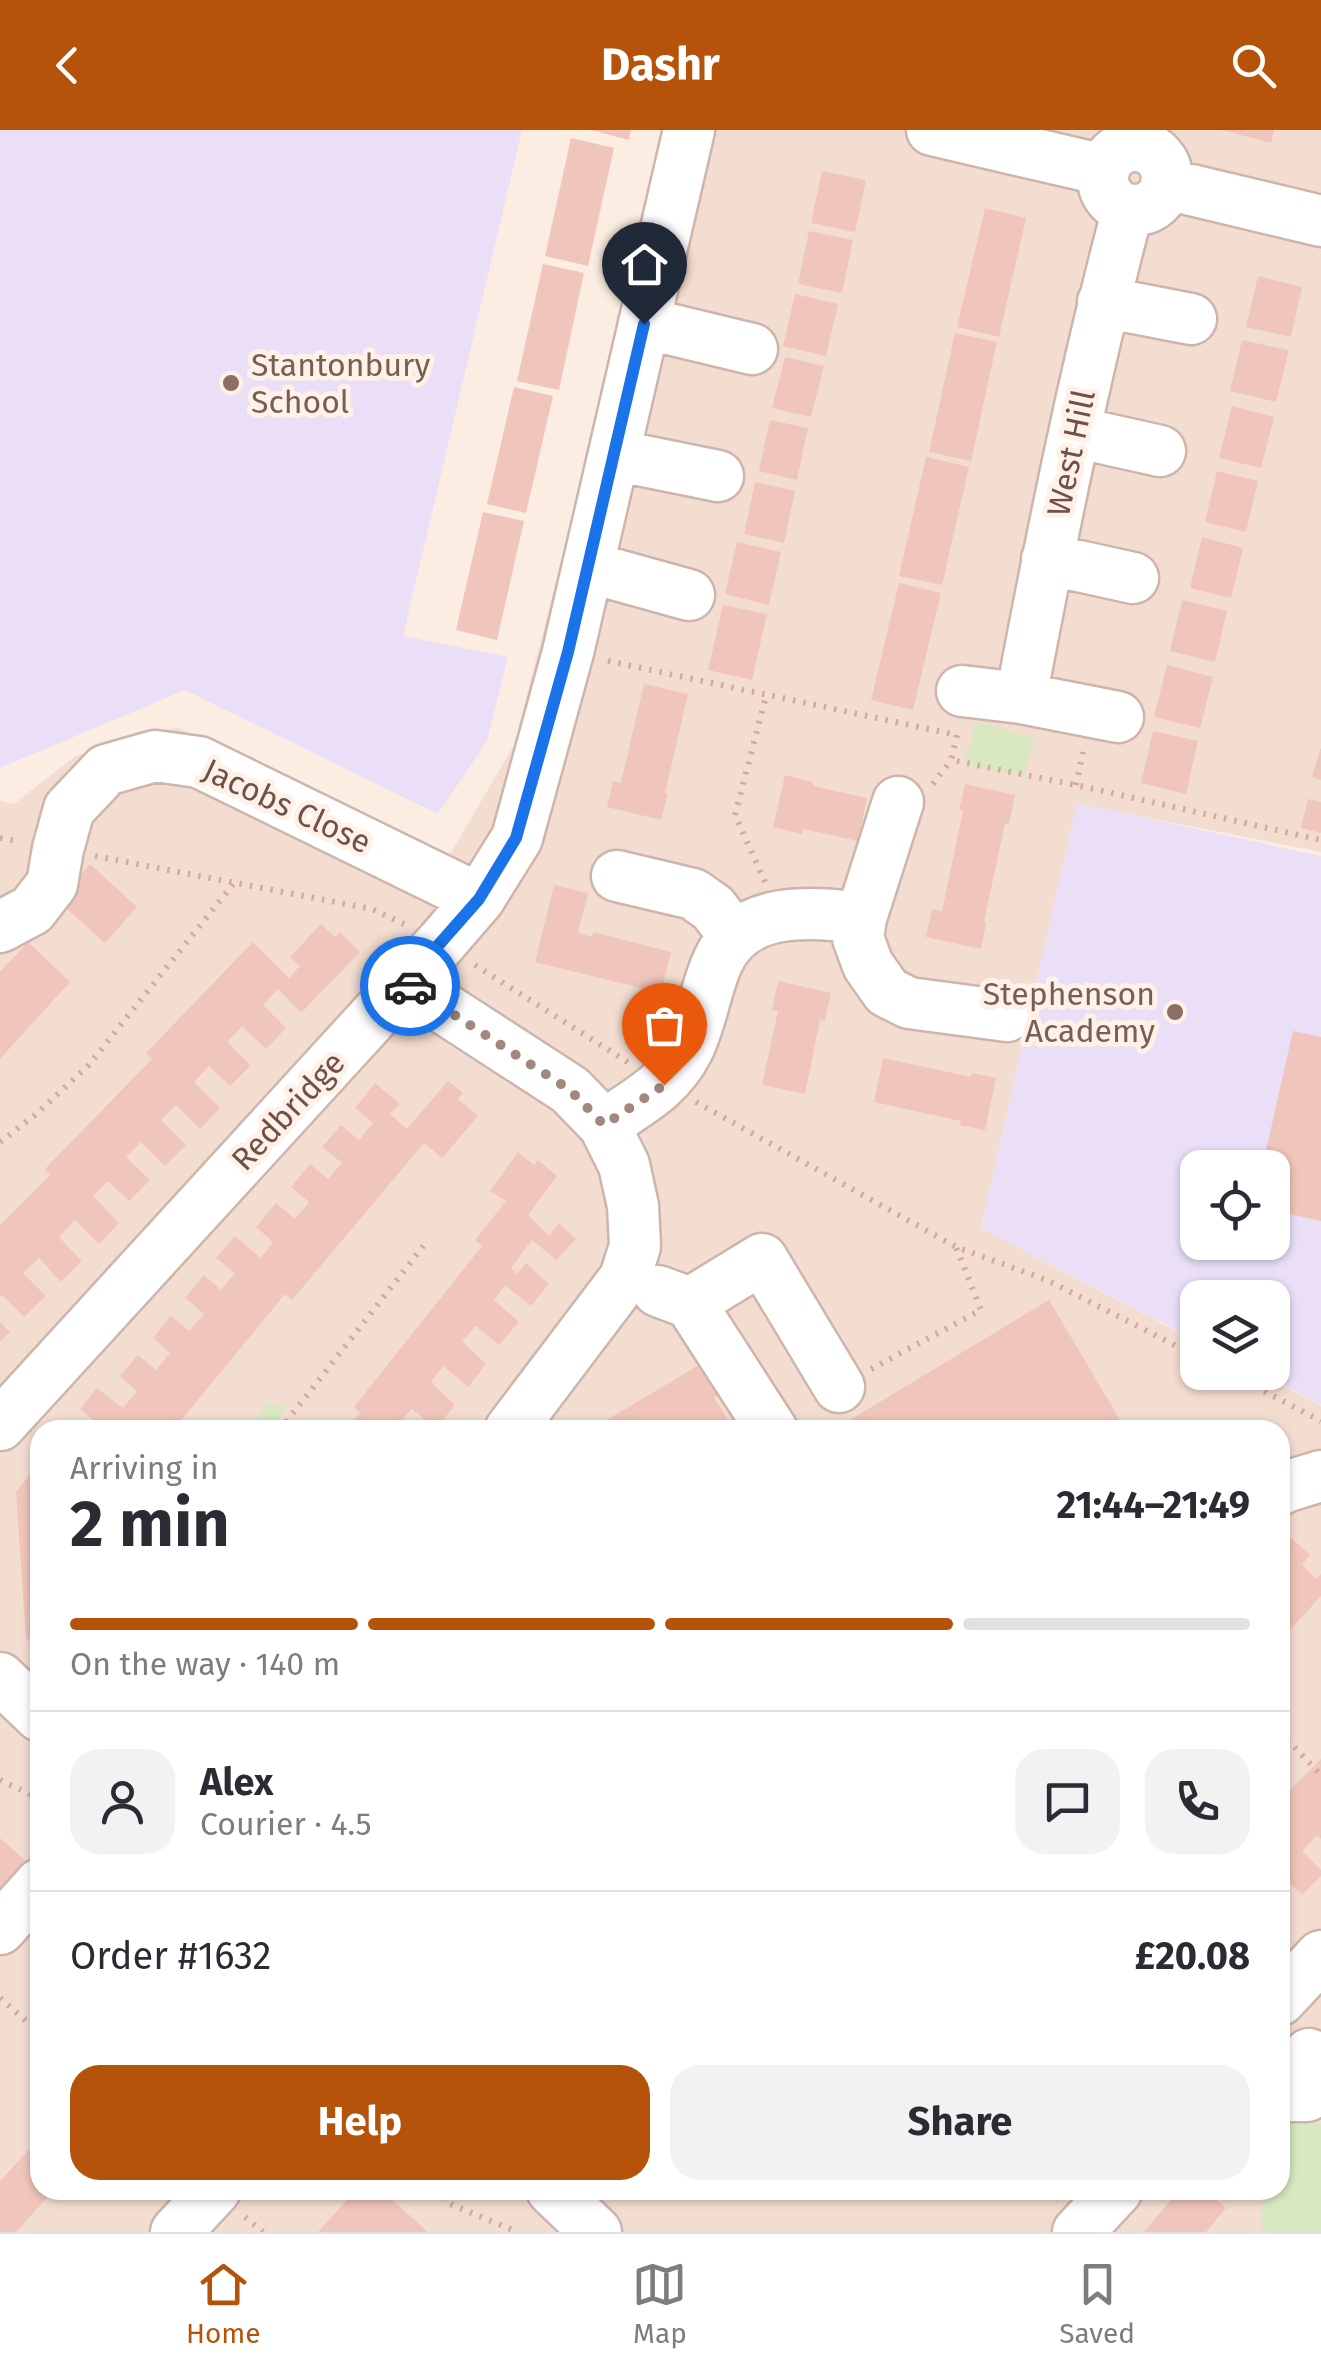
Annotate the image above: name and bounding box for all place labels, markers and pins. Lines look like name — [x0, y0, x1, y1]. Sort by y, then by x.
pin — [602, 222, 687, 325]
place label: Stantonbury School — [251, 346, 430, 421]
marker: Stantonbury School — [220, 372, 242, 394]
place label: Stephenson Academy — [983, 975, 1155, 1050]
pin — [622, 983, 707, 1086]
marker: Stephenson Academy — [1164, 1001, 1186, 1023]

